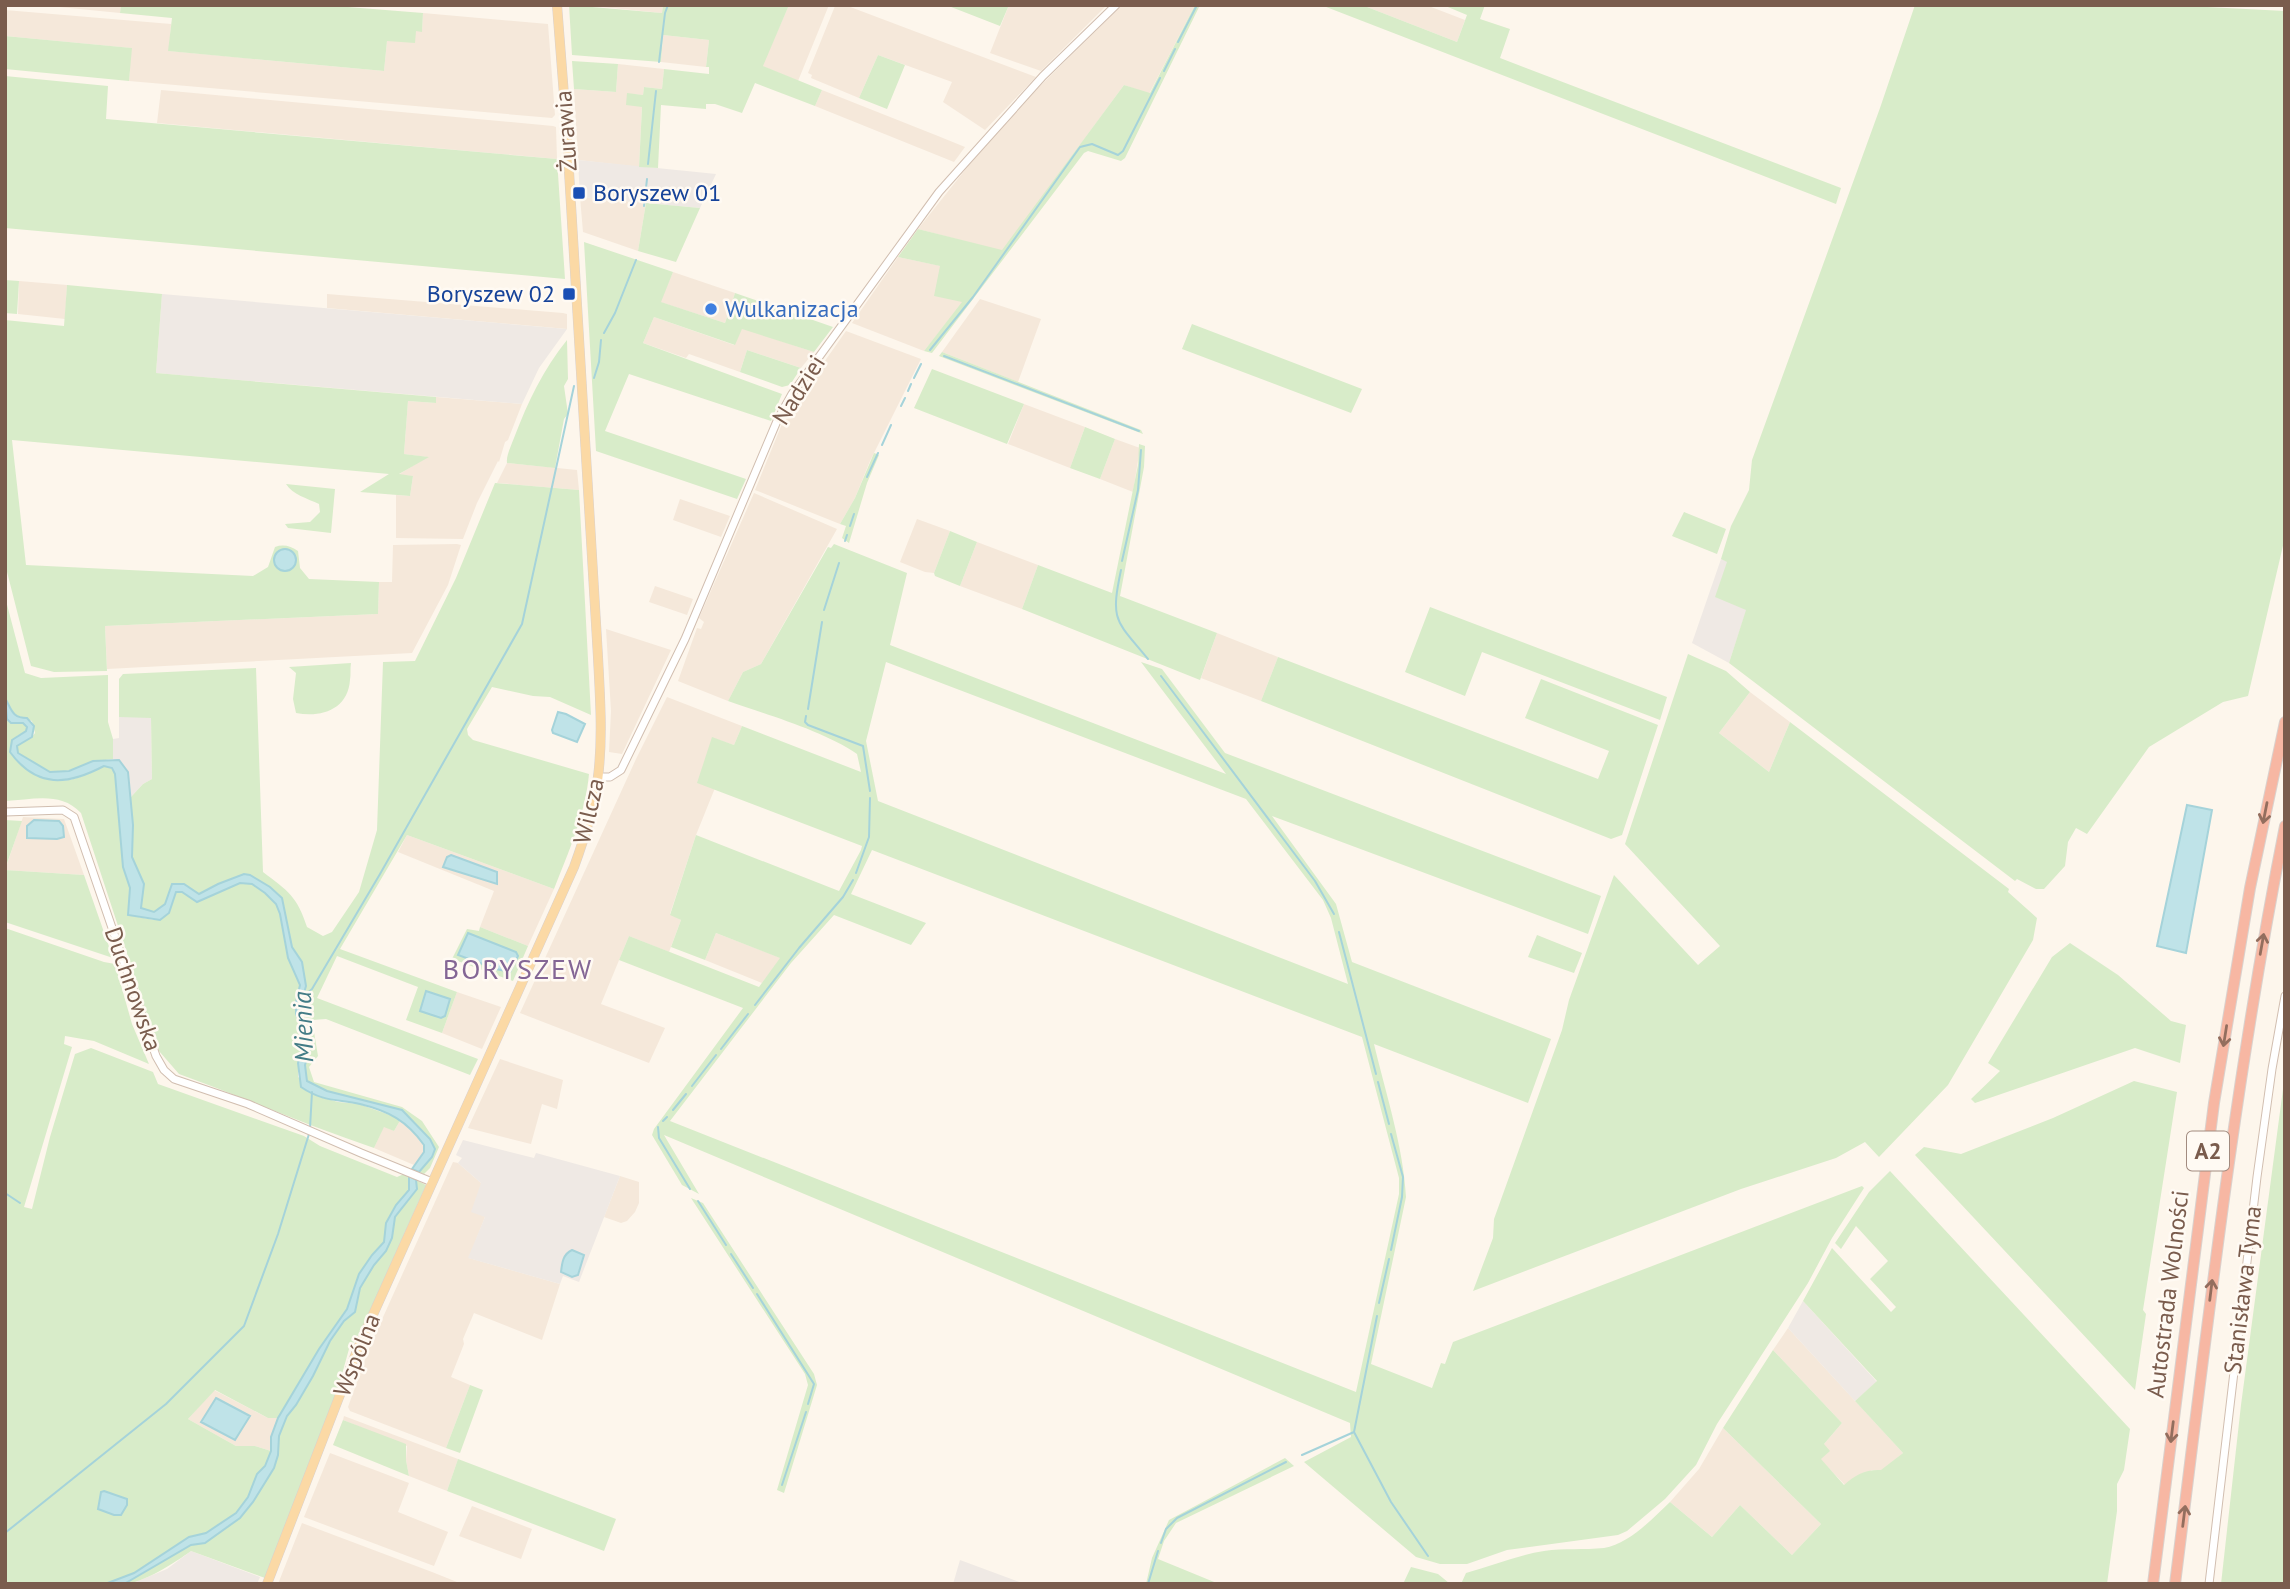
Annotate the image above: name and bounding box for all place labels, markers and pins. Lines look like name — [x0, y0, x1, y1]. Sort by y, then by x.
place label: Boryszew 01 — [593, 177, 721, 208]
marker: Boryszew 01 — [571, 185, 587, 201]
place label: Boryszew 02 — [427, 278, 555, 309]
marker: Boryszew 02 — [561, 286, 577, 302]
place label: Wulkanizacja — [725, 293, 859, 324]
marker: Wulkanizacja — [703, 301, 719, 317]

